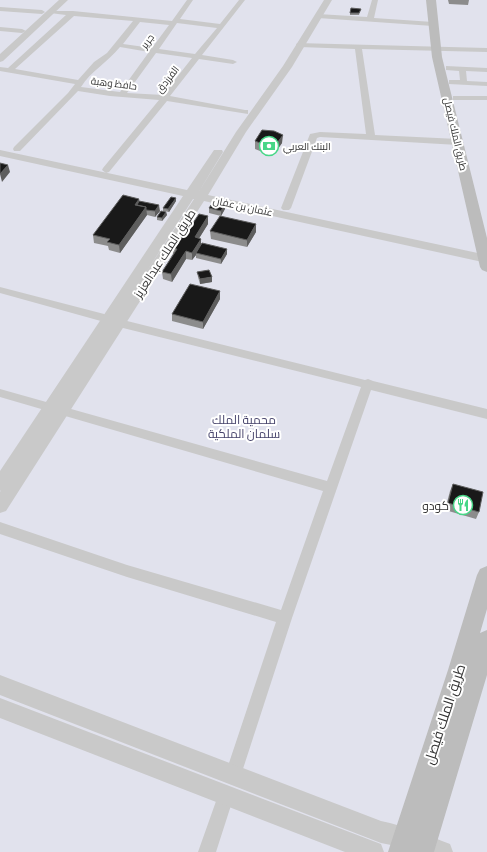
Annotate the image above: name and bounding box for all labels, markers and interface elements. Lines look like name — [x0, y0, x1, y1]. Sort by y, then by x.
street label: جرير — [137, 31, 156, 51]
street label: الفرزدق — [153, 63, 182, 95]
street label: حافظ وهبة — [90, 74, 138, 92]
street label: طريق الملك فيصل — [441, 96, 470, 172]
bank icon: البنك العربي — [258, 135, 280, 157]
place label: البنك العربي — [283, 140, 331, 154]
street label: عثمان بن عفان — [212, 194, 274, 219]
street label: طريق الملك عبدالعزيز — [130, 206, 199, 301]
park label: محمية الملك سلمان الملكية — [208, 412, 280, 441]
restaurant icon: كودو — [452, 494, 474, 516]
place label: كودو — [422, 498, 449, 513]
street label: طريق الملك فيصل — [420, 662, 469, 767]

